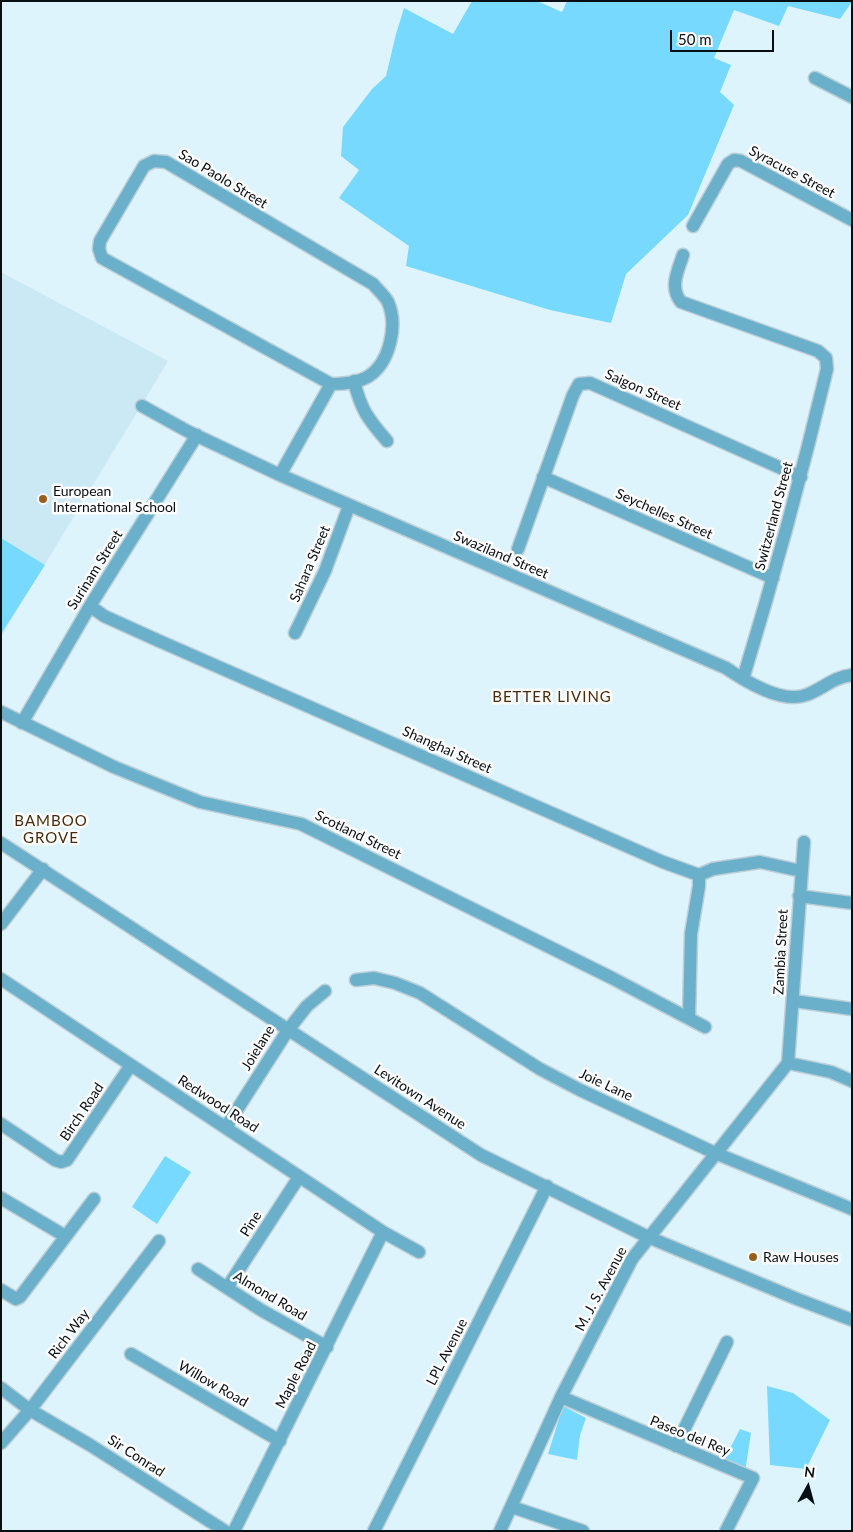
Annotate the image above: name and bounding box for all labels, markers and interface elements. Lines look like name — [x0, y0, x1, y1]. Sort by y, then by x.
scale bar — [673, 20, 777, 52]
text: 50 m — [678, 30, 712, 48]
street label: Syracuse Street — [746, 142, 838, 202]
street label: Sao Paolo Street — [175, 146, 271, 212]
street label: Saigon Street — [603, 366, 683, 414]
street label: Switzerland Street — [751, 460, 797, 572]
place label: European International School — [53, 483, 176, 516]
street label: Seychelles Street — [613, 485, 715, 543]
marker: European International School — [37, 493, 49, 505]
street label: Sahara Street — [286, 523, 334, 605]
street label: Surinam Street — [64, 527, 126, 613]
street label: Swaziland Street — [451, 527, 551, 583]
district label: BETTER LIVING — [491, 688, 613, 706]
street label: Shanghai Street — [400, 723, 494, 777]
street label: Scotland Street — [312, 807, 404, 863]
district label: BAMBOO GROVE — [14, 812, 88, 847]
street label: Zambia Street — [770, 909, 792, 995]
street label: Joielane — [238, 1022, 278, 1074]
street label: Levitown Avenue — [371, 1061, 469, 1133]
street label: Joie Lane — [576, 1065, 636, 1105]
street label: Redwood Road — [175, 1072, 261, 1136]
street label: Birch Road — [57, 1080, 107, 1144]
street label: Pine — [237, 1208, 265, 1240]
street label: M. J. S. Avenue — [572, 1244, 630, 1334]
place label: Raw Houses — [763, 1249, 839, 1265]
marker: Raw Houses — [747, 1251, 759, 1263]
street label: Almond Road — [230, 1268, 310, 1324]
street label: Rich Way — [45, 1306, 93, 1362]
street label: LPL Avenue — [423, 1316, 471, 1388]
street label: Maple Road — [272, 1339, 320, 1411]
street label: Willow Road — [175, 1357, 251, 1411]
street label: Paseo del Rey — [647, 1412, 733, 1460]
street label: Sir Conrad — [104, 1431, 168, 1481]
north arrow — [783, 1462, 833, 1512]
text: N — [803, 1463, 816, 1481]

